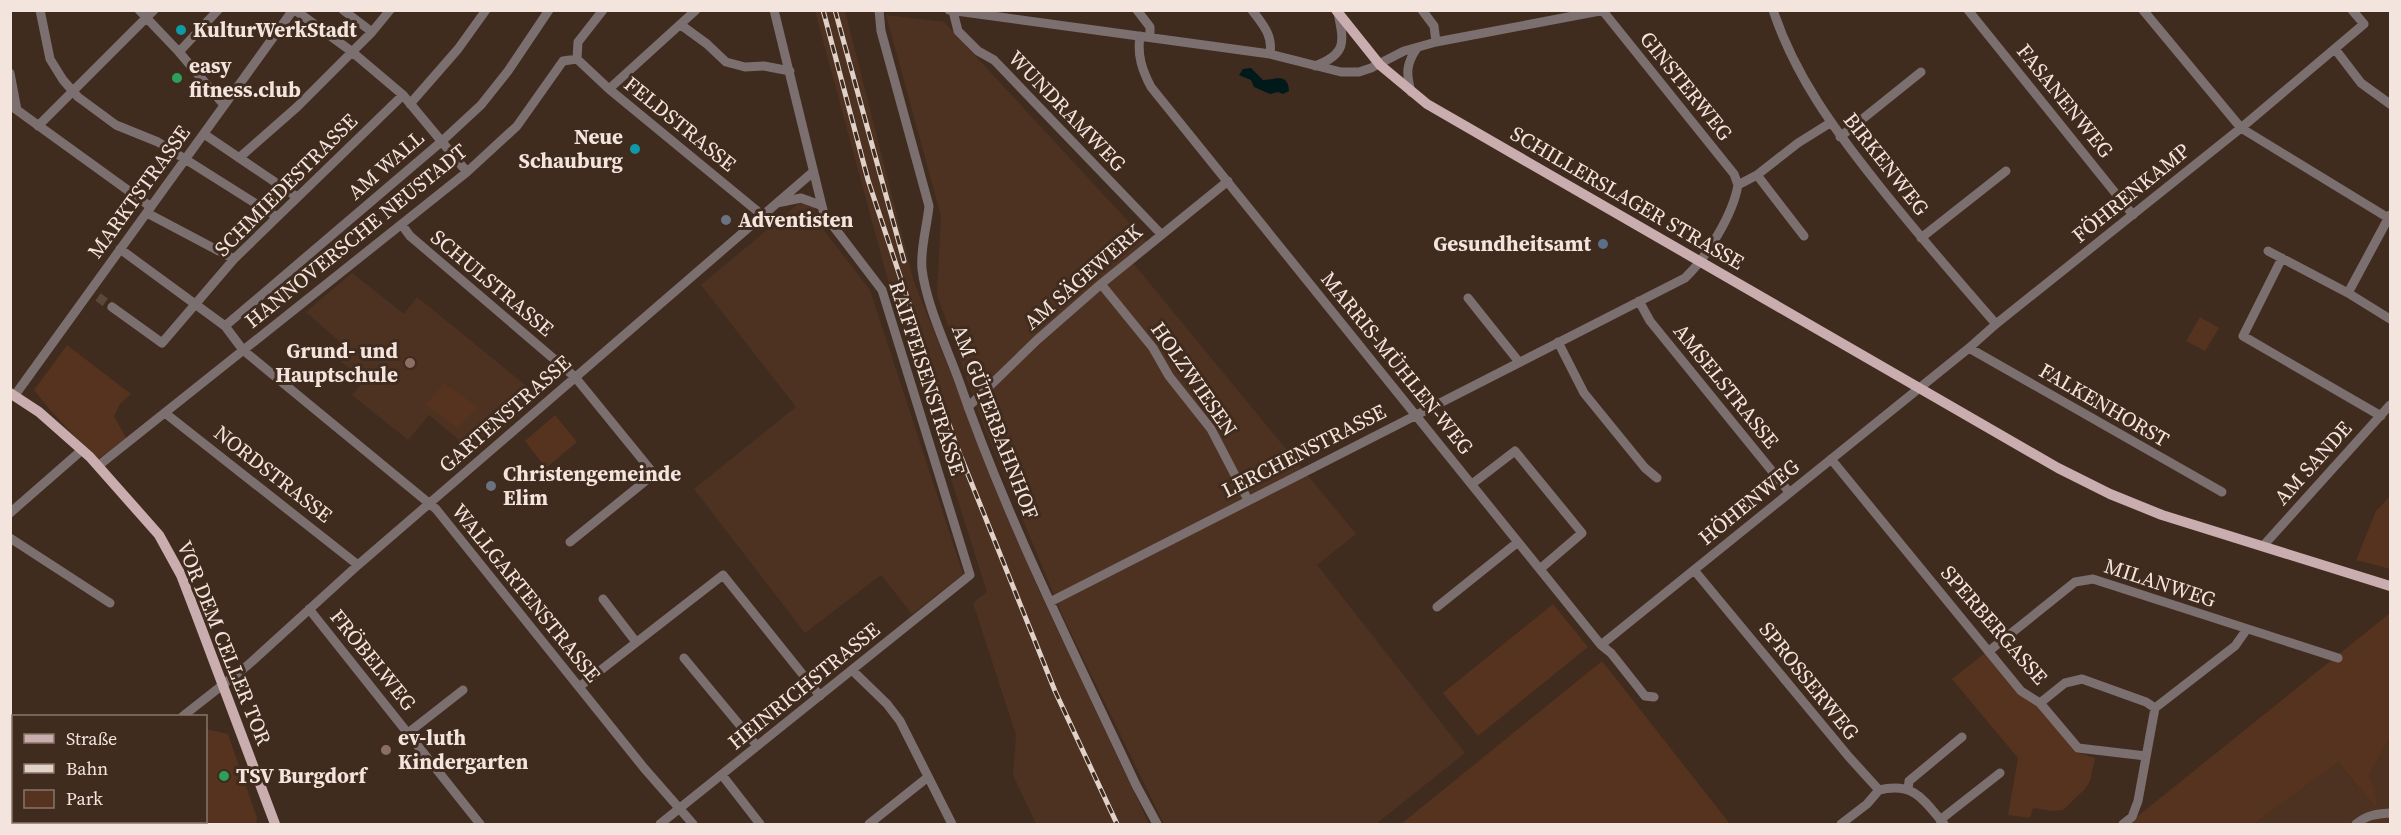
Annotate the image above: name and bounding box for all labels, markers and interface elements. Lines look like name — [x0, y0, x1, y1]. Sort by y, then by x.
place label: KulturWerkStadt — [193, 15, 357, 44]
marker: KulturWerkStadt — [174, 23, 188, 37]
street label: GINSTERWEG — [1633, 25, 1739, 146]
street label: FASANENWEG — [2010, 37, 2120, 164]
street label: WUNDRAMWEG — [1002, 44, 1133, 178]
place label: easy fitness.club — [189, 51, 301, 104]
street label: FELDSTRASSE — [618, 69, 742, 178]
marker: easy fitness.club — [170, 71, 184, 85]
street label: BIRKENWEG — [1837, 106, 1936, 221]
street label: SCHMIEDESTRASSE — [208, 107, 364, 263]
street label: MARKTSTRASSE — [80, 119, 197, 264]
street label: SCHILLERSLAGER STRASSE — [1505, 119, 1749, 276]
place label: Neue Schauburg — [519, 122, 624, 175]
street label: AM WALL — [341, 123, 430, 206]
street label: FÖHRENKAMP — [2066, 136, 2196, 249]
street label: HANNOVERSCHE NEUSTADT — [238, 137, 473, 334]
marker: Neue Schauburg — [628, 142, 642, 156]
place label: Adventisten — [738, 205, 853, 234]
marker: Adventisten — [719, 213, 733, 227]
street label: AM SÄGEWERK — [1017, 217, 1148, 336]
street label: SCHULSTRASSE — [425, 223, 560, 343]
place label: Gesundheitsamt — [1433, 229, 1591, 258]
marker: Gesundheitsamt — [1596, 237, 1610, 251]
street label: MARRIS-MÜHLEN-WEG — [1314, 265, 1480, 460]
street label: RAIFFEISENSTRASSE — [882, 277, 973, 479]
street label: HOLZWIESEN — [1144, 316, 1244, 442]
street label: AMSELSTRASSE — [1667, 317, 1786, 454]
street label: AM GÜTERBAHNHOF — [945, 320, 1046, 523]
place label: Grund- und Hauptschule — [275, 336, 399, 389]
street label: GARTENSTRASSE — [432, 348, 577, 479]
marker: Grund- und Hauptschule — [403, 356, 417, 370]
street label: FALKENHORST — [2034, 356, 2175, 454]
street label: LERCHENSTRASSE — [1217, 397, 1391, 504]
street label: AM SANDE — [2267, 414, 2358, 511]
street label: NORDSTRASSE — [208, 418, 338, 529]
street label: HÖHENWEG — [1692, 452, 1805, 551]
place label: Christengemeinde Elim — [503, 459, 681, 512]
marker: Christengemeinde Elim — [484, 479, 498, 493]
street label: WALLGARTENSTRASSE — [445, 497, 608, 688]
street label: VOR DEM CELLER TOR — [170, 536, 279, 750]
street label: MILANWEG — [2101, 551, 2220, 614]
street label: SPERBERGASSE — [1934, 559, 2054, 691]
street label: FRÖBELWEG — [324, 603, 423, 716]
street label: HEINRICHSTRASSE — [722, 615, 886, 756]
street label: SPROSSERWEG — [1753, 615, 1866, 746]
legend — [12, 715, 207, 823]
place label: ev-luth Kindergarten — [398, 723, 528, 776]
text: Straße — [66, 726, 117, 751]
marker: ev-luth Kindergarten — [379, 743, 393, 757]
text: Bahn — [66, 756, 108, 781]
place label: TSV Burgdorf — [236, 761, 369, 790]
marker: TSV Burgdorf — [217, 769, 231, 783]
text: Park — [66, 786, 103, 811]

